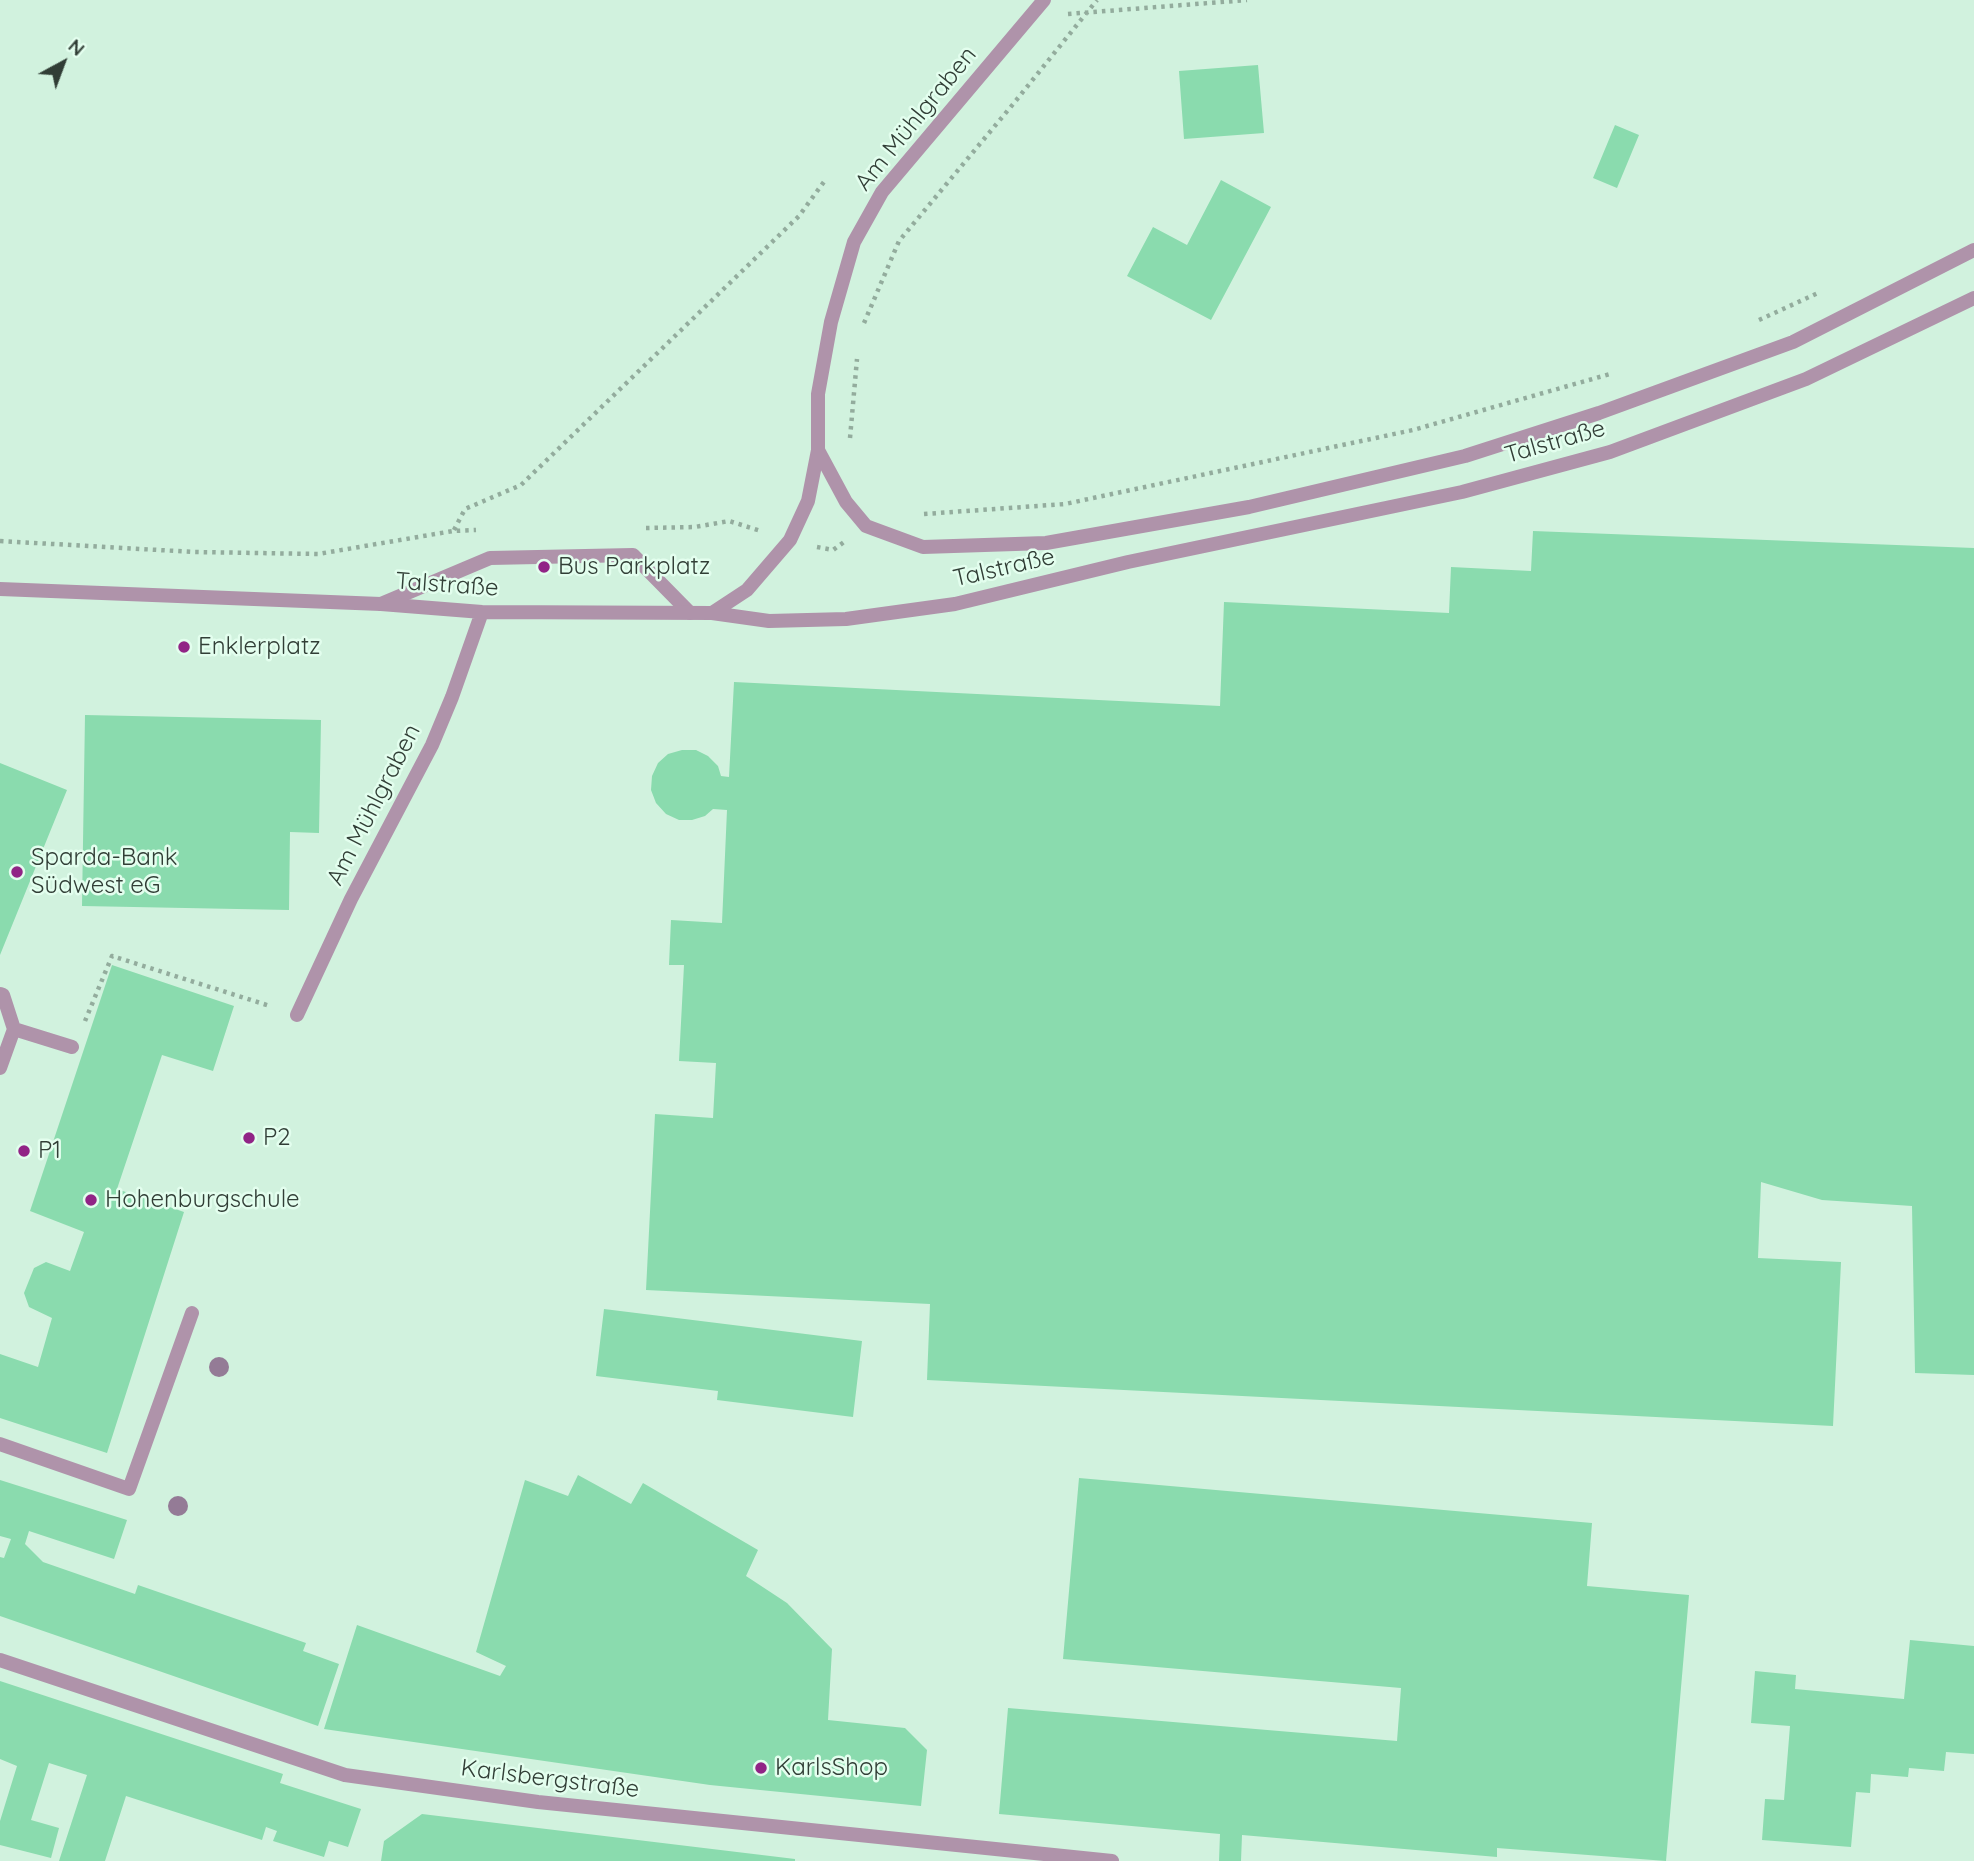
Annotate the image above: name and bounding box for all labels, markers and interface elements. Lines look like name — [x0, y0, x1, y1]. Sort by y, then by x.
north arrow — [28, 28, 98, 98]
text: N — [64, 34, 90, 61]
street label: Am Mühlgraben — [849, 41, 983, 197]
street label: Talstraße — [1501, 414, 1609, 470]
street label: Talstraße — [951, 542, 1057, 594]
place label: Bus Parkplatz — [558, 553, 710, 581]
marker: Bus Parkplatz — [536, 559, 552, 575]
street label: Talstraße — [395, 567, 499, 603]
place label: Enklerplatz — [198, 633, 321, 661]
marker: Enklerplatz — [176, 639, 192, 655]
street label: Am Mühlgraben — [321, 720, 427, 890]
place label: Sparda-Bank Südwest eG — [31, 844, 178, 900]
marker: Sparda-Bank Südwest eG — [9, 864, 25, 880]
place label: P2 — [263, 1124, 291, 1152]
marker: P2 — [241, 1130, 257, 1146]
place label: P1 — [38, 1137, 61, 1165]
marker: P1 — [16, 1143, 32, 1159]
place label: Hohenburgschule — [105, 1186, 299, 1214]
marker: Hohenburgschule — [83, 1192, 99, 1208]
street label: Karlsbergstraße — [459, 1754, 641, 1804]
place label: KarlsShop — [775, 1754, 888, 1782]
marker: KarlsShop — [753, 1760, 769, 1776]

